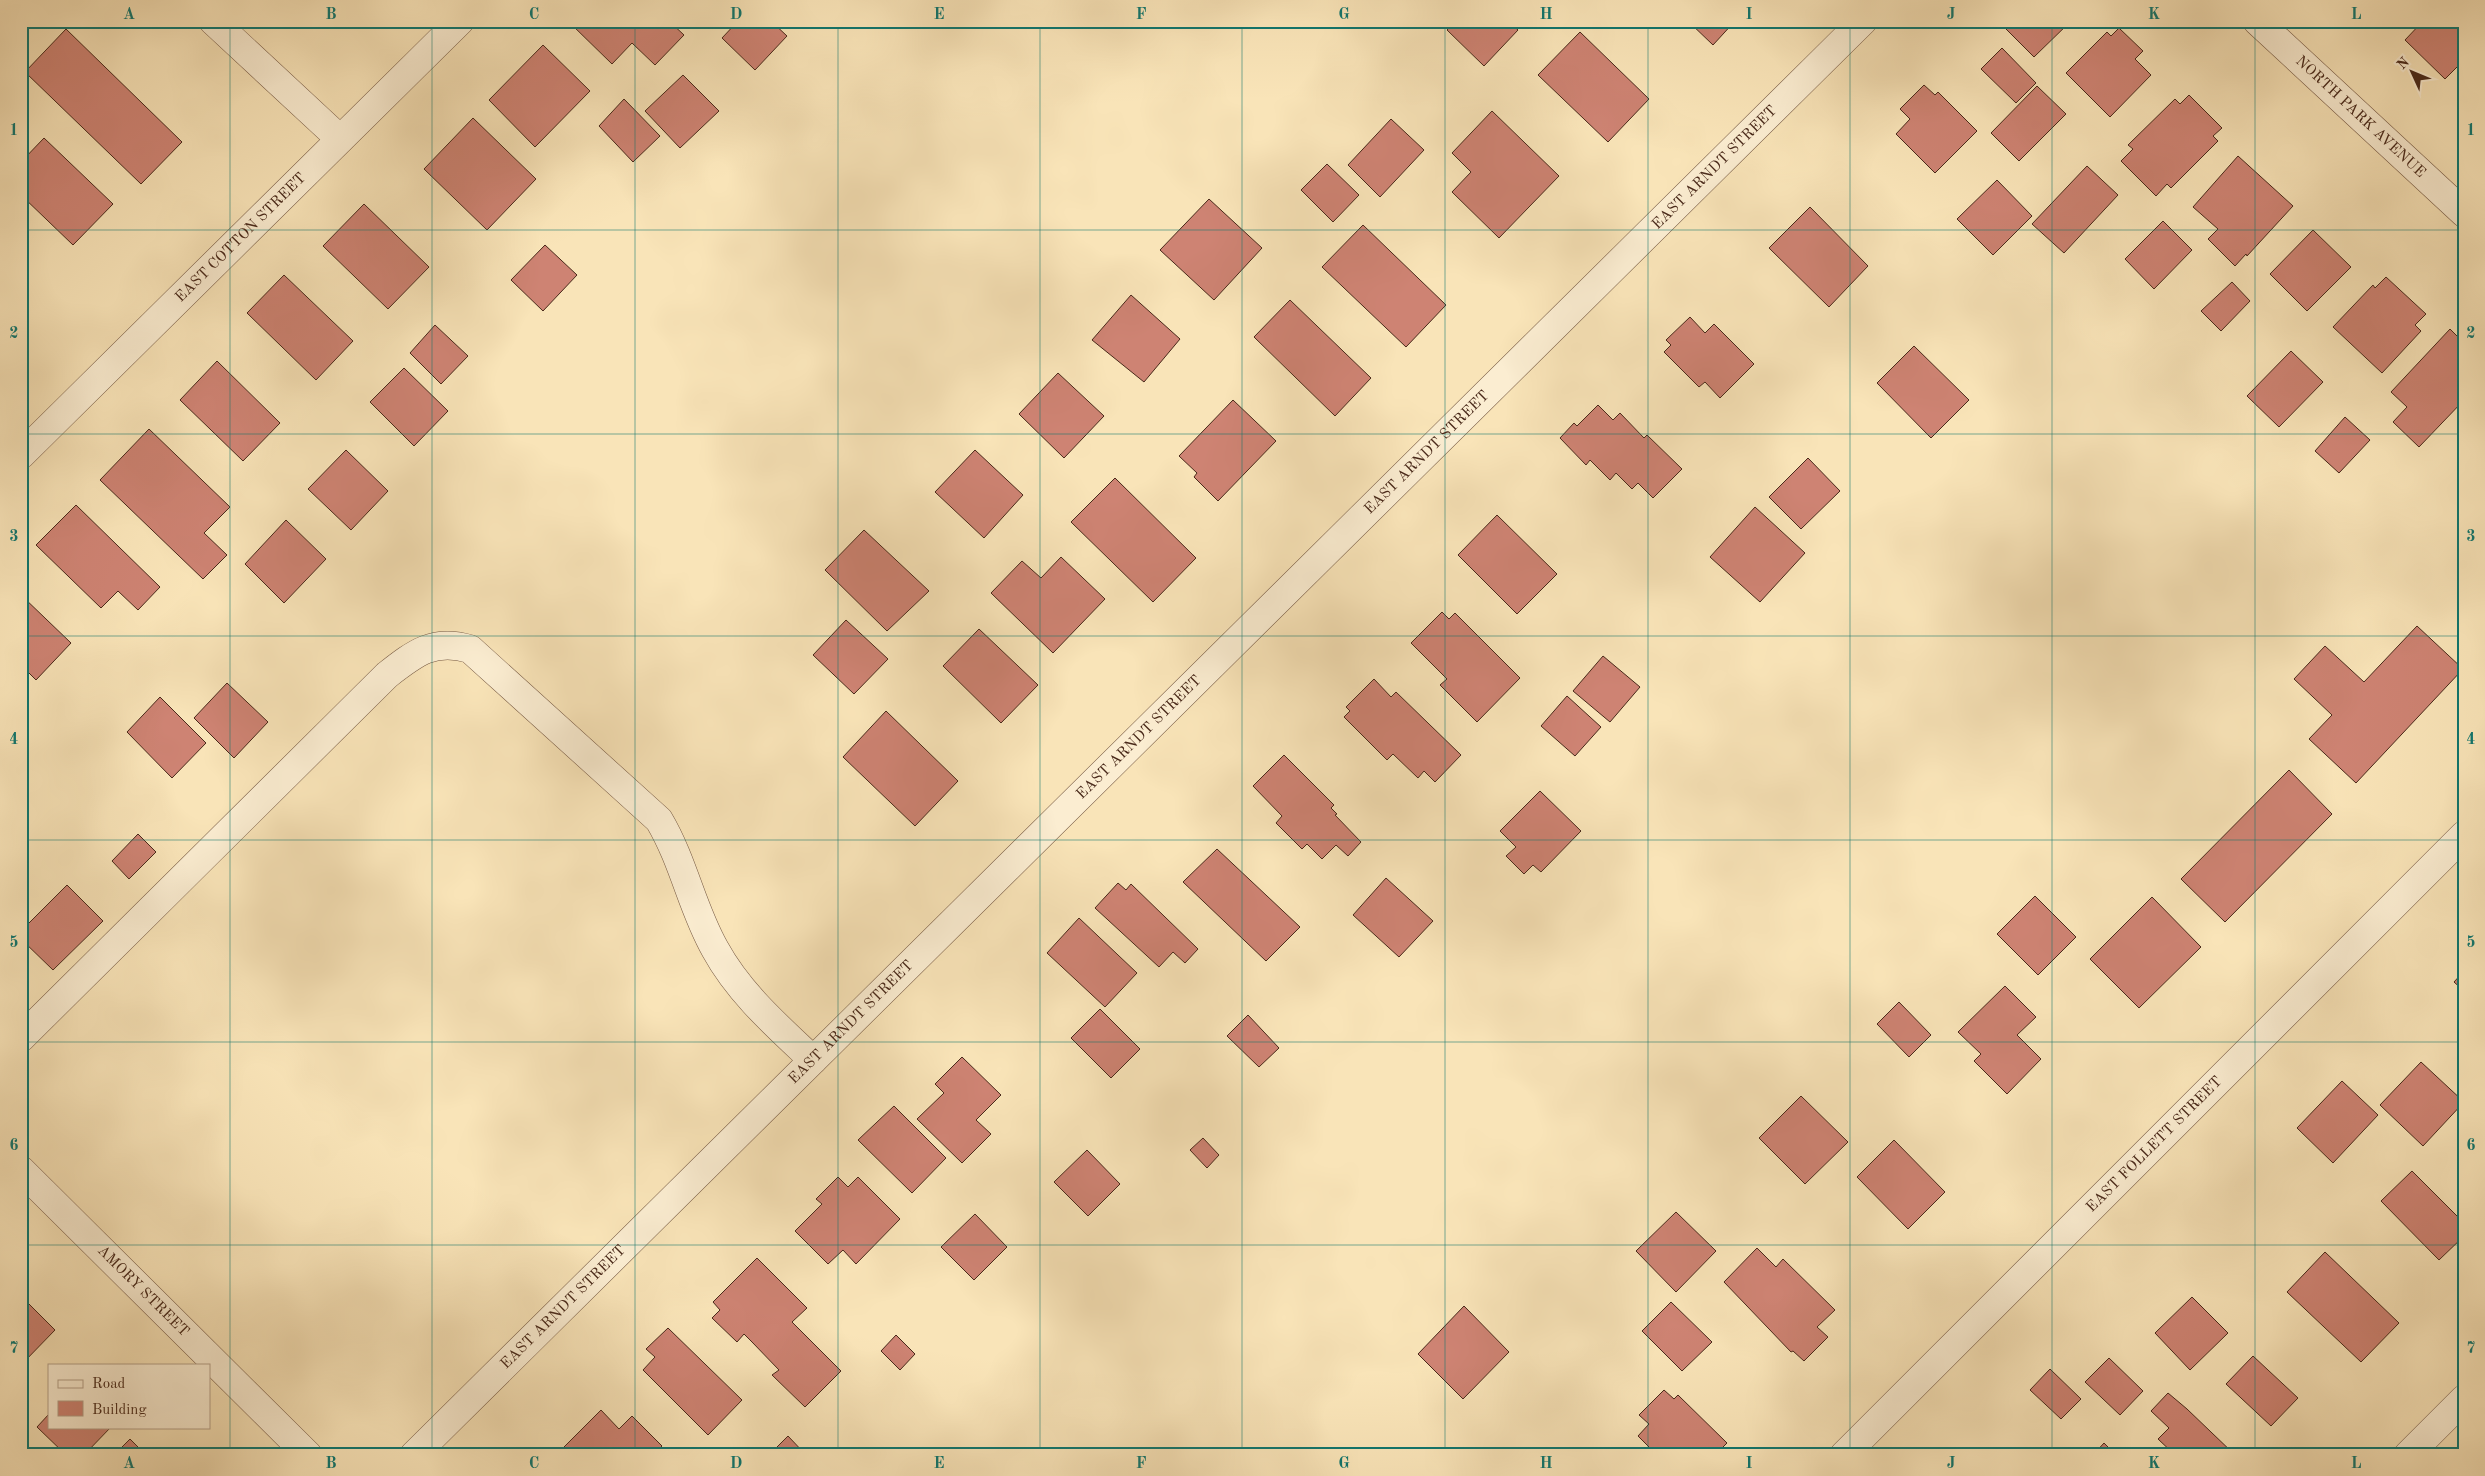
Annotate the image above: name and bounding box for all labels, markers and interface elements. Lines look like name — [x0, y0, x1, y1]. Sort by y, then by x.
text: A — [123, 7, 135, 23]
text: B — [325, 7, 337, 23]
text: C — [529, 7, 539, 23]
text: D — [730, 7, 742, 23]
text: E — [933, 7, 945, 23]
text: F — [1136, 7, 1147, 23]
text: G — [1338, 7, 1350, 23]
text: H — [1539, 7, 1553, 23]
text: I — [1745, 7, 1753, 23]
text: J — [1947, 7, 1956, 23]
text: K — [2148, 7, 2160, 23]
text: L — [2351, 7, 2362, 23]
north arrow — [2388, 48, 2438, 98]
street label: NORTH PARK AVENUE — [2292, 52, 2430, 182]
street label: EAST ARNDT STREET — [1649, 103, 1780, 232]
text: 1 — [9, 123, 19, 139]
text: 1 — [2466, 123, 2476, 139]
street label: EAST COTTON STREET — [173, 170, 309, 305]
text: 2 — [9, 326, 19, 342]
text: 2 — [2466, 326, 2476, 342]
street label: EAST ARNDT STREET — [1362, 388, 1492, 517]
text: 3 — [9, 529, 19, 545]
text: 3 — [2466, 529, 2476, 545]
street label: EAST ARNDT STREET — [1074, 673, 1204, 802]
text: 4 — [9, 732, 19, 748]
text: 4 — [2466, 732, 2476, 748]
text: 5 — [9, 935, 19, 951]
text: 5 — [2466, 935, 2476, 951]
street label: EAST ARNDT STREET — [786, 958, 916, 1087]
street label: EAST FOLLETT STREET — [2084, 1074, 2225, 1215]
text: 6 — [9, 1138, 19, 1154]
text: 6 — [2466, 1138, 2476, 1154]
street label: AMORY STREET — [94, 1243, 192, 1340]
street label: EAST ARNDT STREET — [498, 1243, 628, 1372]
text: 7 — [9, 1341, 19, 1357]
text: 7 — [2466, 1341, 2476, 1357]
legend — [48, 1364, 210, 1428]
text: Road — [92, 1377, 126, 1392]
text: Building — [92, 1403, 147, 1418]
text: A — [123, 1456, 135, 1472]
text: B — [325, 1456, 337, 1472]
text: C — [529, 1456, 539, 1472]
text: D — [730, 1456, 742, 1472]
text: E — [933, 1456, 945, 1472]
text: F — [1136, 1456, 1147, 1472]
text: G — [1338, 1456, 1350, 1472]
text: H — [1539, 1456, 1553, 1472]
text: I — [1745, 1456, 1753, 1472]
text: J — [1947, 1456, 1956, 1472]
text: K — [2148, 1456, 2160, 1472]
text: L — [2351, 1456, 2362, 1472]

